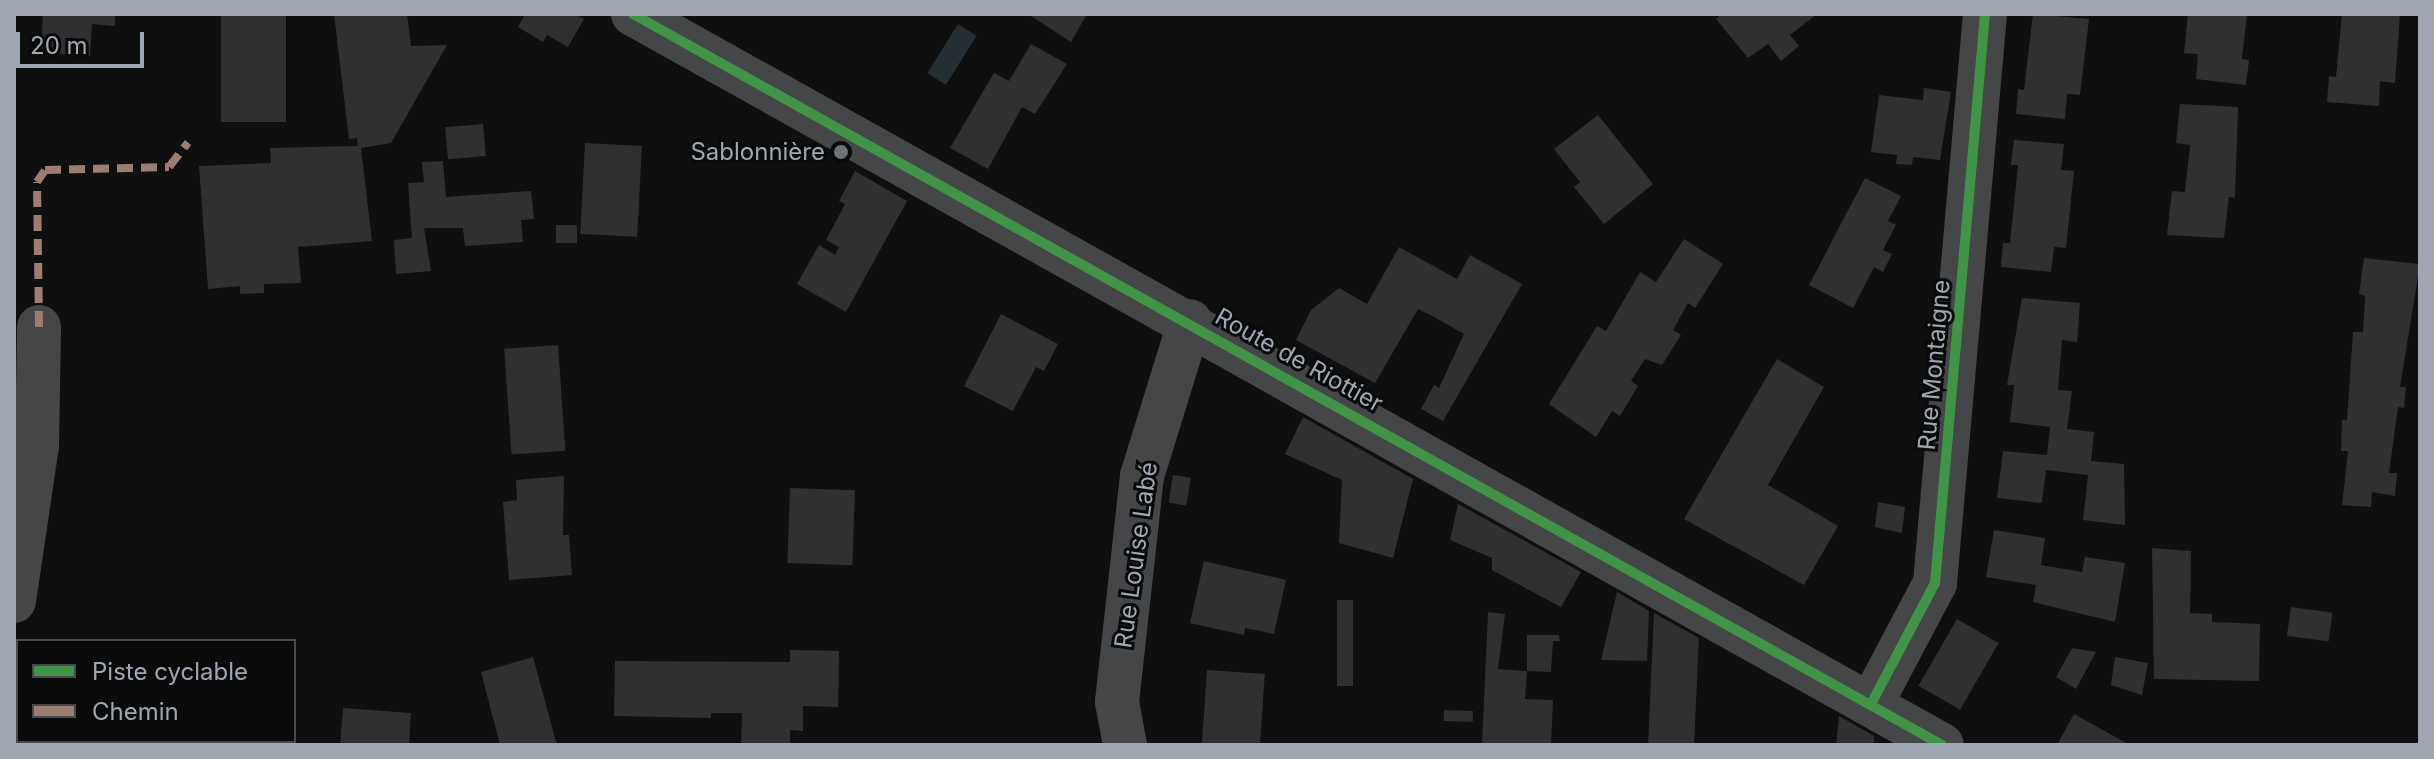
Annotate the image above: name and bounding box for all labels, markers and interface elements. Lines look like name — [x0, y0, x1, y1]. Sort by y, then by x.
scale bar — [20, 16, 148, 66]
text: 20 m — [30, 31, 88, 60]
place label: Sablonnière — [690, 138, 825, 166]
marker: Sablonnière — [832, 143, 850, 161]
street label: Rue Montaigne — [1912, 279, 1956, 451]
street label: Route de Riottier — [1210, 302, 1388, 418]
street label: Rue Louise Labé — [1109, 460, 1163, 650]
legend — [16, 639, 296, 743]
text: Piste cyclable — [92, 657, 248, 686]
text: Chemin — [92, 697, 179, 726]

